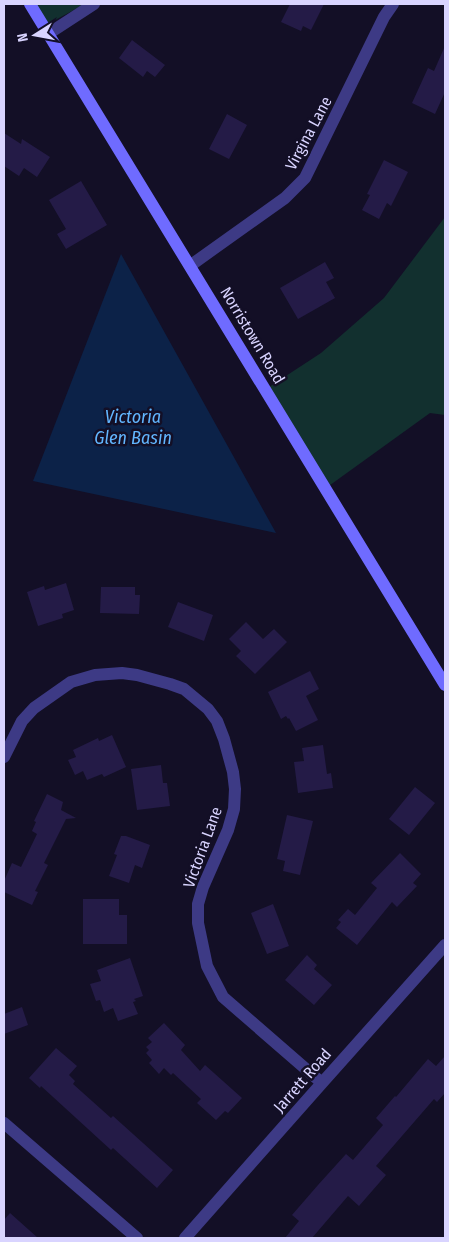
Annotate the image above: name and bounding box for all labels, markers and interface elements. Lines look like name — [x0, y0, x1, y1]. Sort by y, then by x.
north arrow — [10, 10, 60, 60]
text: N — [14, 32, 32, 43]
street label: Virgina Lane — [281, 93, 336, 173]
street label: Norristown Road — [216, 283, 289, 387]
water label: Victoria Glen Basin — [94, 406, 172, 449]
street label: Victoria Lane — [179, 804, 226, 890]
street label: Jarrett Road — [270, 1045, 335, 1116]

